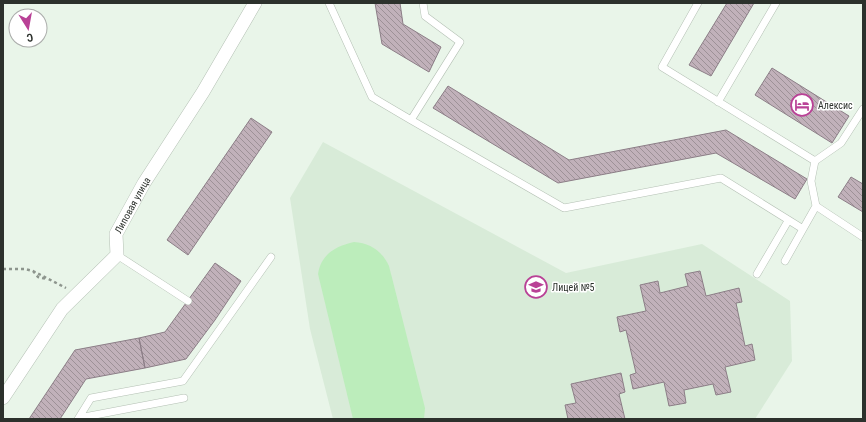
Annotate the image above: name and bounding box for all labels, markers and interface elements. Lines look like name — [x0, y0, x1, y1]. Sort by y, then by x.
north arrow — [8, 8, 48, 48]
text: С — [25, 30, 34, 44]
hotel icon: Алексис — [789, 92, 815, 118]
place label: Алексис — [818, 100, 853, 111]
street label: Липовая улица — [112, 175, 152, 235]
school or university icon: Лицей №5 — [523, 274, 549, 300]
place label: Лицей №5 — [552, 282, 594, 293]

